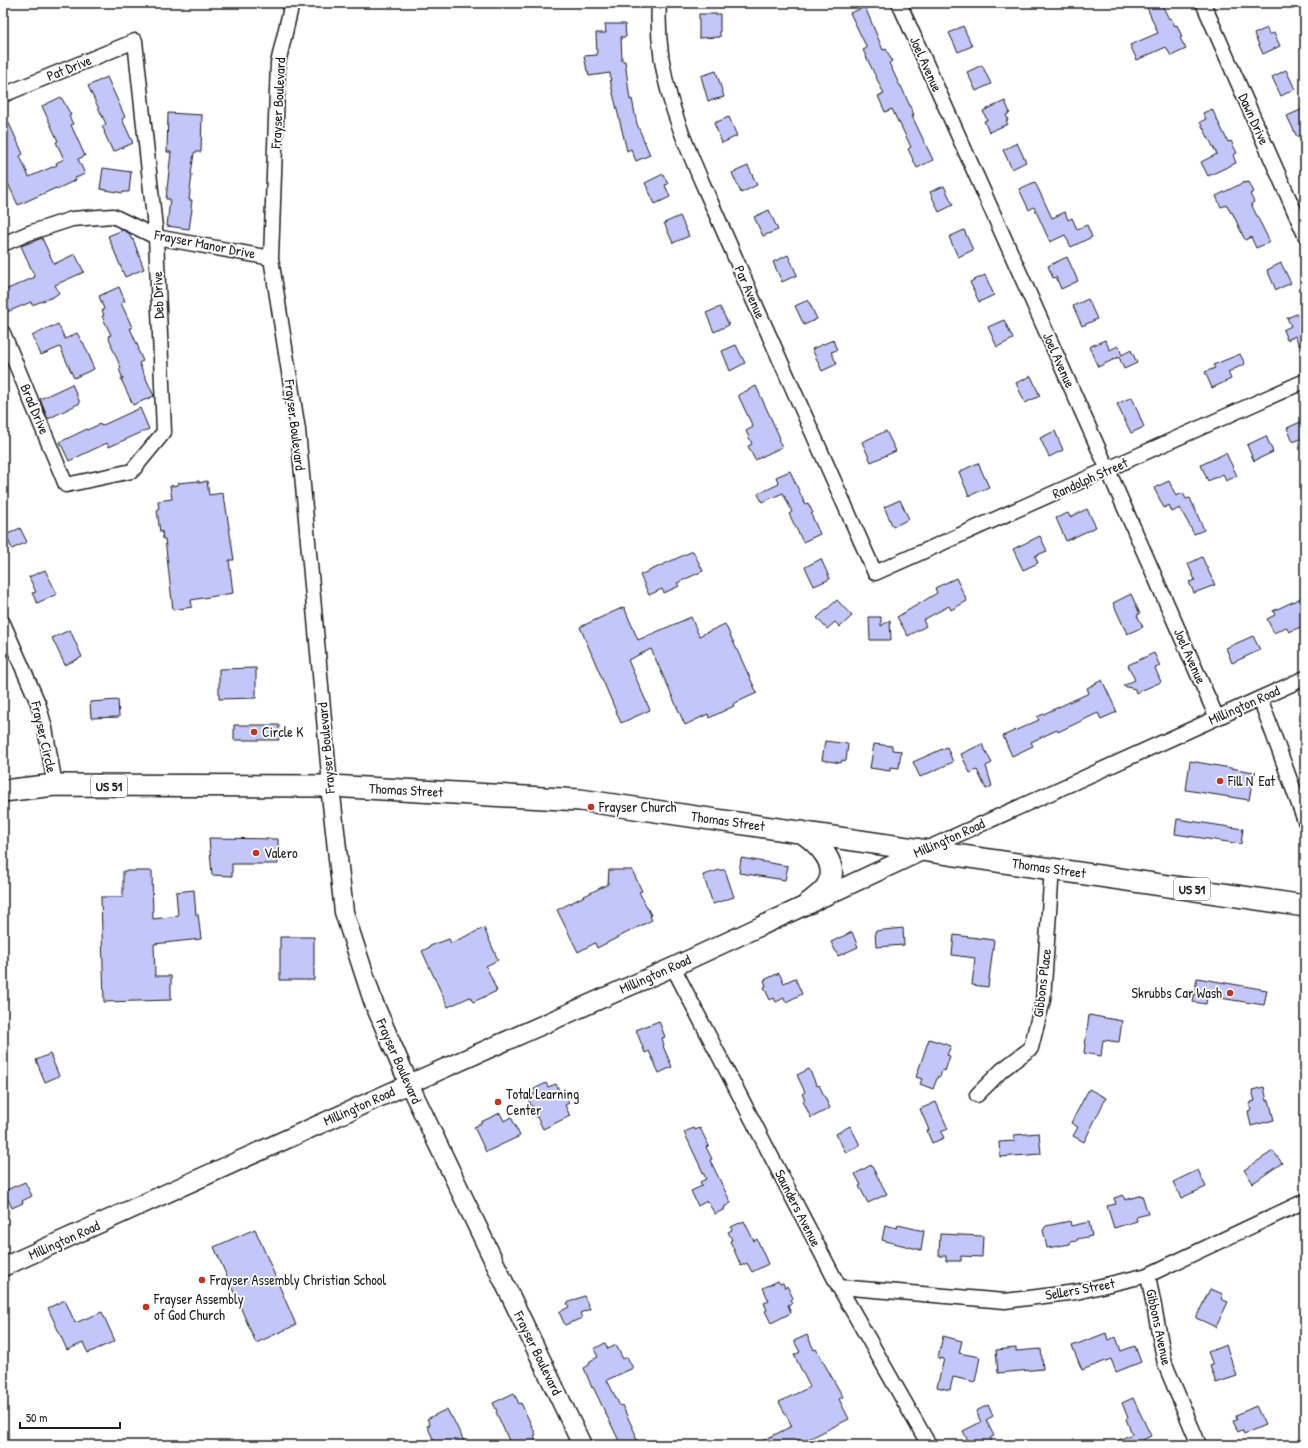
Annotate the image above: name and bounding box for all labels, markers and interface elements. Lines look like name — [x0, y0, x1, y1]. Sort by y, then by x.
street label: Joel Avenue — [906, 33, 947, 95]
street label: Pat Drive — [44, 50, 94, 85]
street label: Frayser Boulevard — [266, 56, 290, 150]
street label: Dawn Drive — [1235, 90, 1274, 148]
street label: Frayser Manor Drive — [152, 224, 258, 264]
street label: Par Avenue — [730, 262, 771, 322]
street label: Deb Drive — [147, 270, 168, 319]
street label: Joel Avenue — [1039, 329, 1080, 391]
street label: Frayser Boulevard — [279, 378, 311, 472]
street label: Brad Drive — [16, 381, 55, 437]
street label: Randolph Street — [1049, 452, 1131, 504]
street label: Joel Avenue — [1170, 625, 1211, 687]
street label: Millington Road — [1205, 680, 1283, 730]
street label: Frayser Circle — [26, 698, 62, 775]
street label: Frayser Boulevard — [312, 701, 340, 795]
place label: Circle K — [262, 722, 304, 741]
marker: Circle K — [249, 727, 259, 737]
place label: Fill N' Eat — [1227, 771, 1275, 790]
road number: US 51 — [91, 775, 127, 797]
marker: Fill N' Eat — [1215, 776, 1225, 786]
street label: Thomas Street — [368, 778, 444, 801]
place label: Frayser Church — [598, 797, 677, 817]
marker: Frayser Church — [586, 802, 596, 812]
street label: Thomas Street — [690, 806, 766, 835]
street label: Millington Road — [910, 813, 988, 863]
place label: Valero — [264, 843, 298, 862]
marker: Valero — [251, 848, 261, 858]
street label: Thomas Street — [1011, 853, 1087, 882]
road number: US 51 — [1174, 878, 1210, 900]
street label: Gibbons Place — [1028, 947, 1055, 1018]
street label: Millington Road — [616, 949, 694, 999]
place label: Skrubbs Car Wash — [1131, 983, 1222, 1002]
marker: Skrubbs Car Wash — [1225, 988, 1235, 998]
street label: Frayser Boulevard — [371, 1014, 427, 1107]
street label: Millington Road — [320, 1081, 398, 1131]
place label: Total Learning Center — [506, 1084, 579, 1119]
marker: Total Learning Center — [493, 1097, 503, 1107]
street label: Saunders Avenue — [771, 1166, 826, 1250]
street label: Millington Road — [25, 1215, 103, 1265]
place label: Frayser Assembly Christian School — [209, 1270, 386, 1290]
street label: Sellers Street — [1044, 1273, 1116, 1304]
marker: Frayser Assembly Christian School — [197, 1275, 207, 1285]
street label: Gibbons Avenue — [1142, 1287, 1177, 1367]
place label: Frayser Assembly of God Church — [153, 1289, 244, 1324]
marker: Frayser Assembly of God Church — [141, 1302, 151, 1312]
street label: Frayser Boulevard — [509, 1307, 567, 1399]
scale bar — [20, 1404, 120, 1430]
text: 50 m — [26, 1409, 47, 1426]

